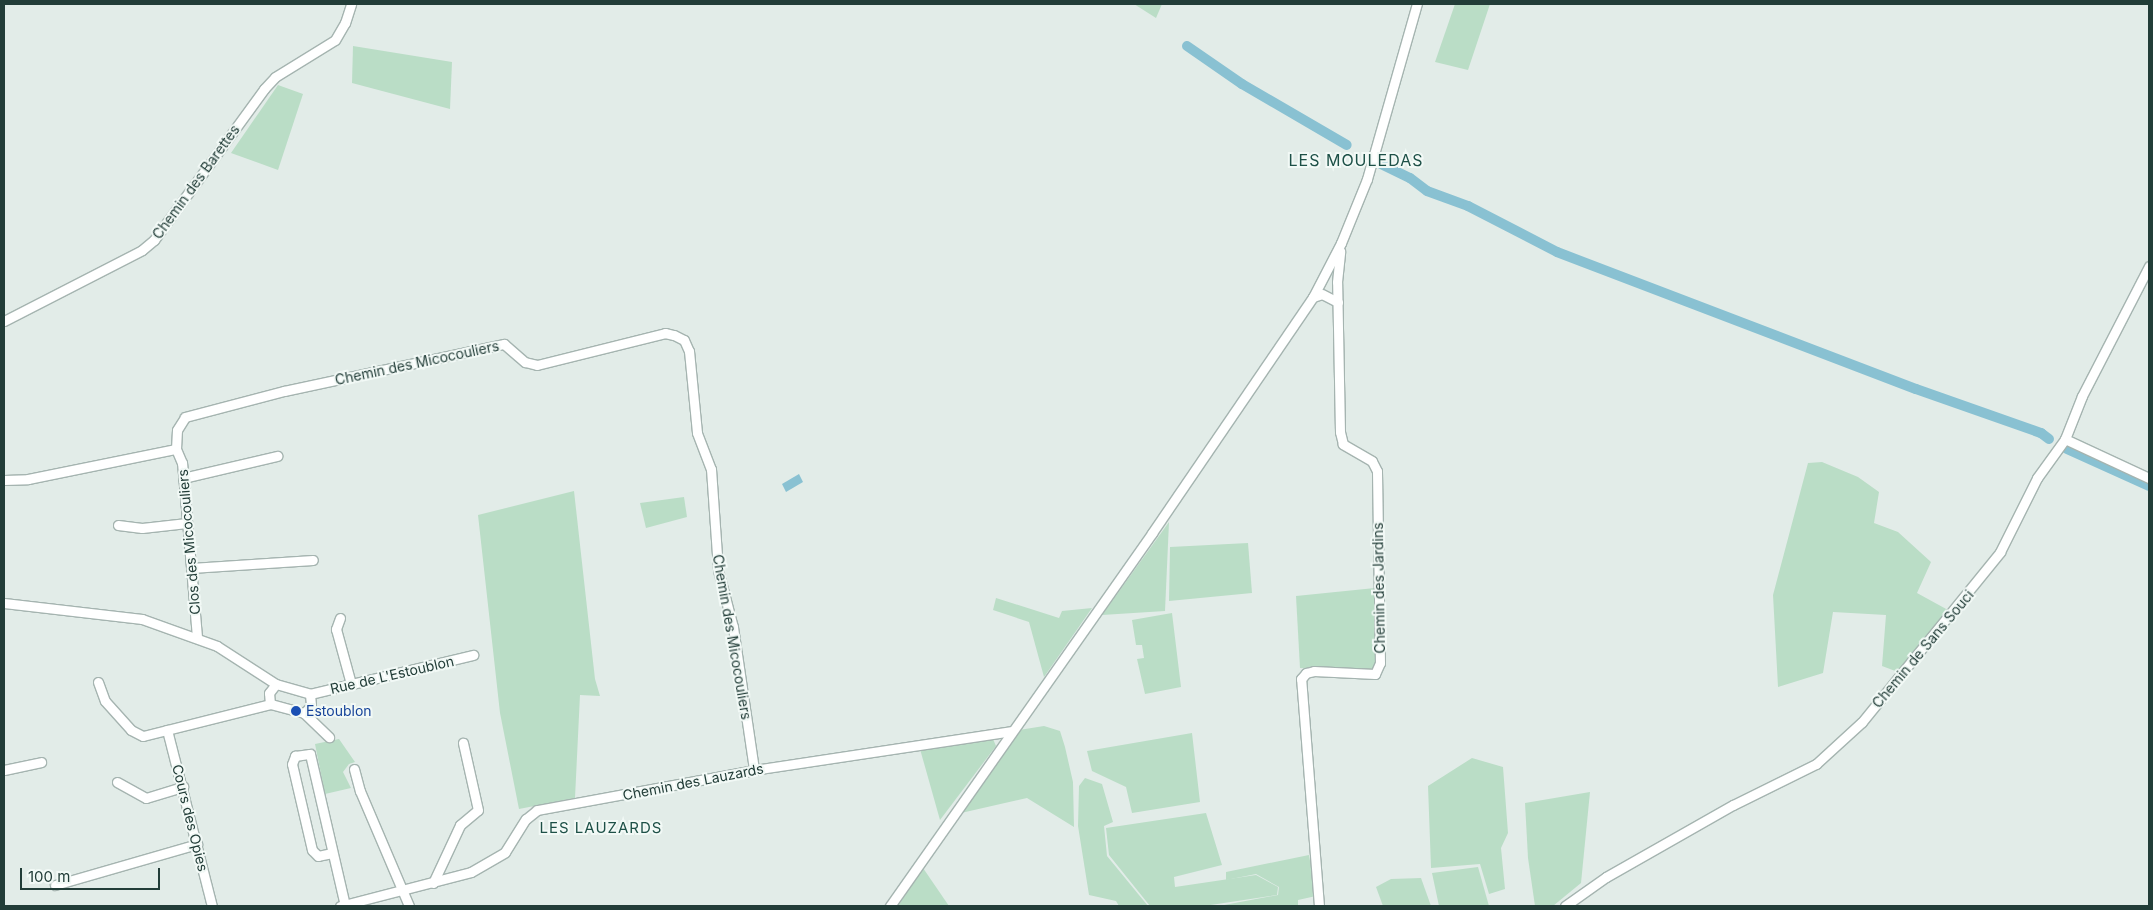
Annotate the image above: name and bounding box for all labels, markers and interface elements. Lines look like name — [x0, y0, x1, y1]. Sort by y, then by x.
street label: Chemin des Barettes — [149, 122, 243, 242]
district label: LES MOULEDAS — [1287, 150, 1425, 170]
street label: Chemin des Micocouliers — [333, 337, 501, 389]
street label: Clos des Micocouliers — [174, 468, 204, 616]
street label: Chemin des Jardins — [1369, 522, 1389, 654]
street label: Chemin des Micocouliers — [709, 553, 755, 721]
street label: Chemin de Sans Souci — [1869, 587, 1977, 711]
street label: Rue de L'Estoublon — [329, 653, 455, 697]
place label: Estoublon — [306, 703, 372, 719]
marker: Estoublon — [290, 705, 302, 717]
street label: Chemin des Lauzards — [621, 760, 765, 804]
street label: Cours des Opies — [169, 763, 211, 873]
district label: LES LAUZARDS — [538, 819, 664, 837]
scale bar — [22, 858, 162, 890]
text: 100 m — [28, 867, 70, 886]

